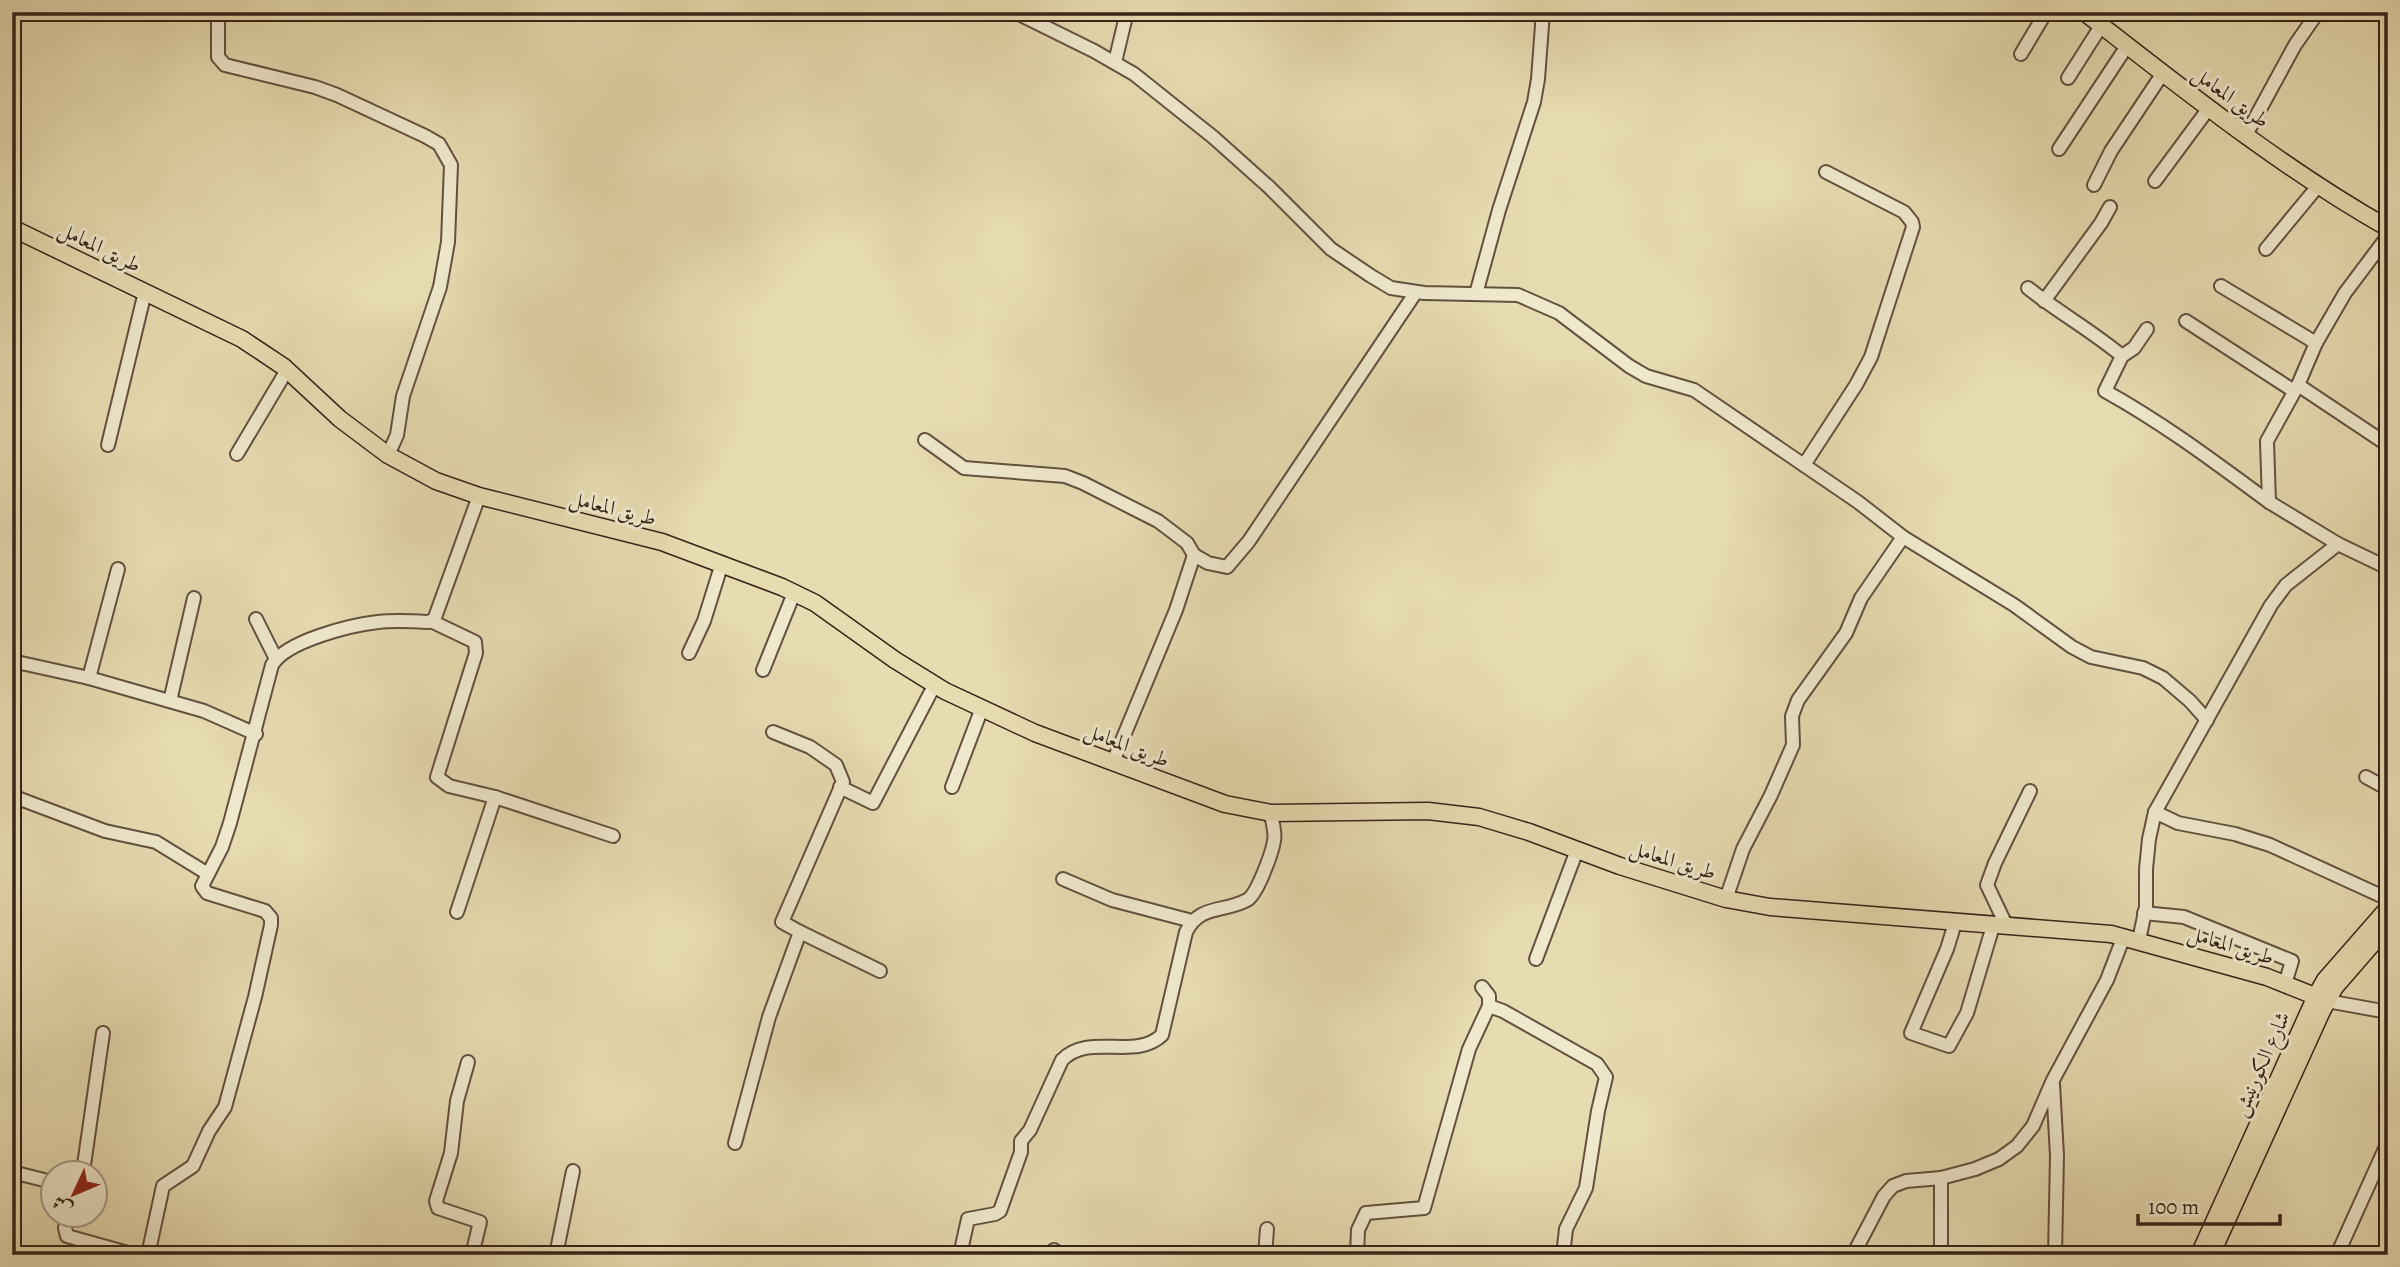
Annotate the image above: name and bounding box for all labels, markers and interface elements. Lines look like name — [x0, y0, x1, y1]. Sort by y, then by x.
street label: طريق المعامل — [2186, 60, 2275, 135]
street label: طريق المعامل — [54, 215, 146, 280]
street label: طريق المعامل — [566, 484, 659, 533]
street label: طريق المعامل — [1080, 716, 1173, 775]
street label: طريق المعامل — [1626, 834, 1720, 887]
street label: طريق المعامل — [2184, 919, 2278, 972]
street label: شارع الكورنيش — [2225, 1007, 2300, 1123]
north arrow — [38, 1158, 108, 1228]
scale bar — [2138, 1183, 2279, 1227]
text: ش — [47, 1189, 78, 1221]
text: 100 m — [2148, 1193, 2199, 1221]

